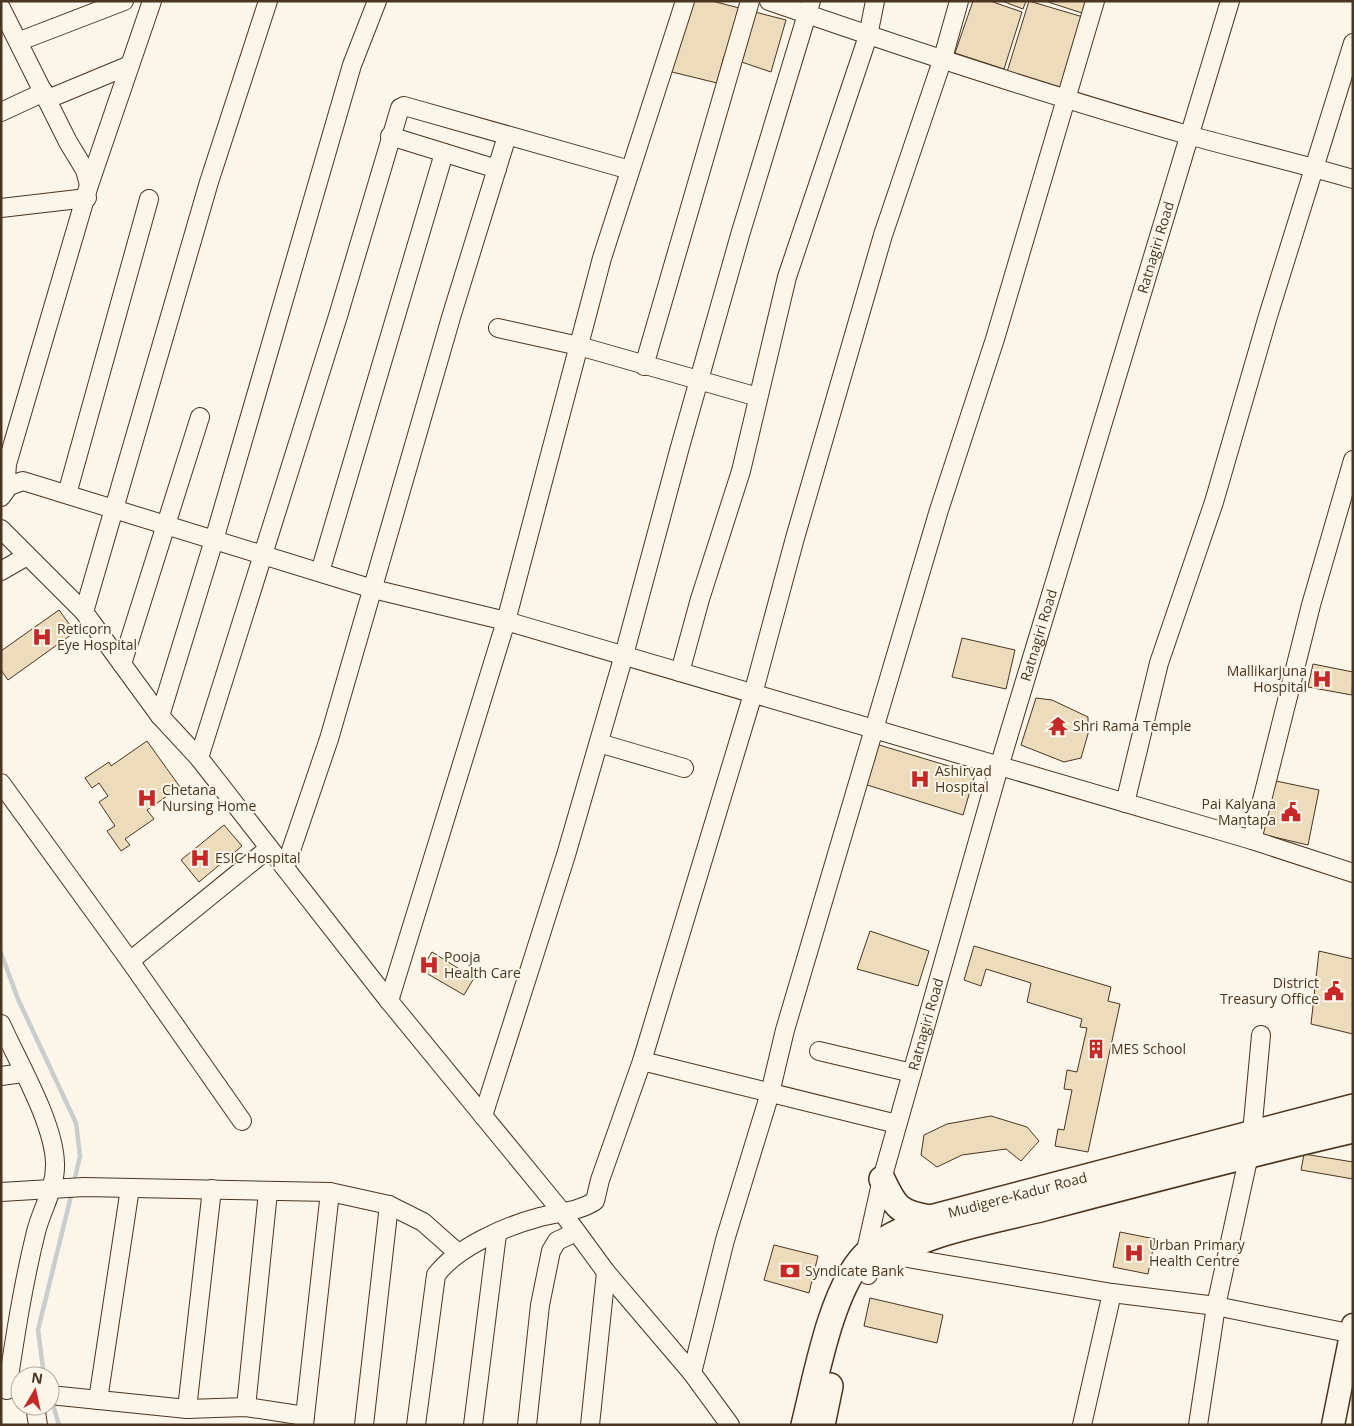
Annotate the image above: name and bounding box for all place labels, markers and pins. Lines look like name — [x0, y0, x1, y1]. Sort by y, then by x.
place label: Reticorn Eye Hospital — [57, 619, 137, 654]
hospital icon: Reticorn Eye Hospital — [31, 626, 53, 648]
place label: Mallikarjuna Hospital — [1227, 661, 1307, 696]
hospital icon: Mallikarjuna Hospital — [1311, 668, 1333, 690]
temple icon: Shri Rama Temple — [1047, 715, 1069, 737]
place label: Shri Rama Temple — [1073, 716, 1192, 735]
place label: Ashirvad Hospital — [935, 761, 992, 796]
hospital icon: Ashirvad Hospital — [909, 768, 931, 790]
place label: Chetana Nursing Home — [162, 780, 257, 815]
hospital icon: Chetana Nursing Home — [136, 787, 158, 809]
place label: Pai Kalyana Mantapa — [1202, 794, 1276, 829]
public building icon: Pai Kalyana Mantapa — [1280, 801, 1302, 823]
hospital icon: ESIC Hospital — [189, 847, 211, 869]
place label: ESIC Hospital — [215, 848, 301, 867]
place label: Pooja Health Care — [444, 947, 521, 982]
hospital icon: Pooja Health Care — [418, 954, 440, 976]
place label: District Treasury Office — [1220, 973, 1319, 1008]
public building icon: District Treasury Office — [1323, 980, 1345, 1002]
building icon: MES School — [1085, 1038, 1107, 1060]
place label: MES School — [1111, 1039, 1186, 1058]
place label: Urban Primary Health Centre — [1149, 1235, 1246, 1270]
hospital icon: Urban Primary Health Centre — [1123, 1242, 1145, 1264]
bank icon: Syndicate Bank — [779, 1260, 801, 1282]
place label: Syndicate Bank — [805, 1261, 905, 1280]

